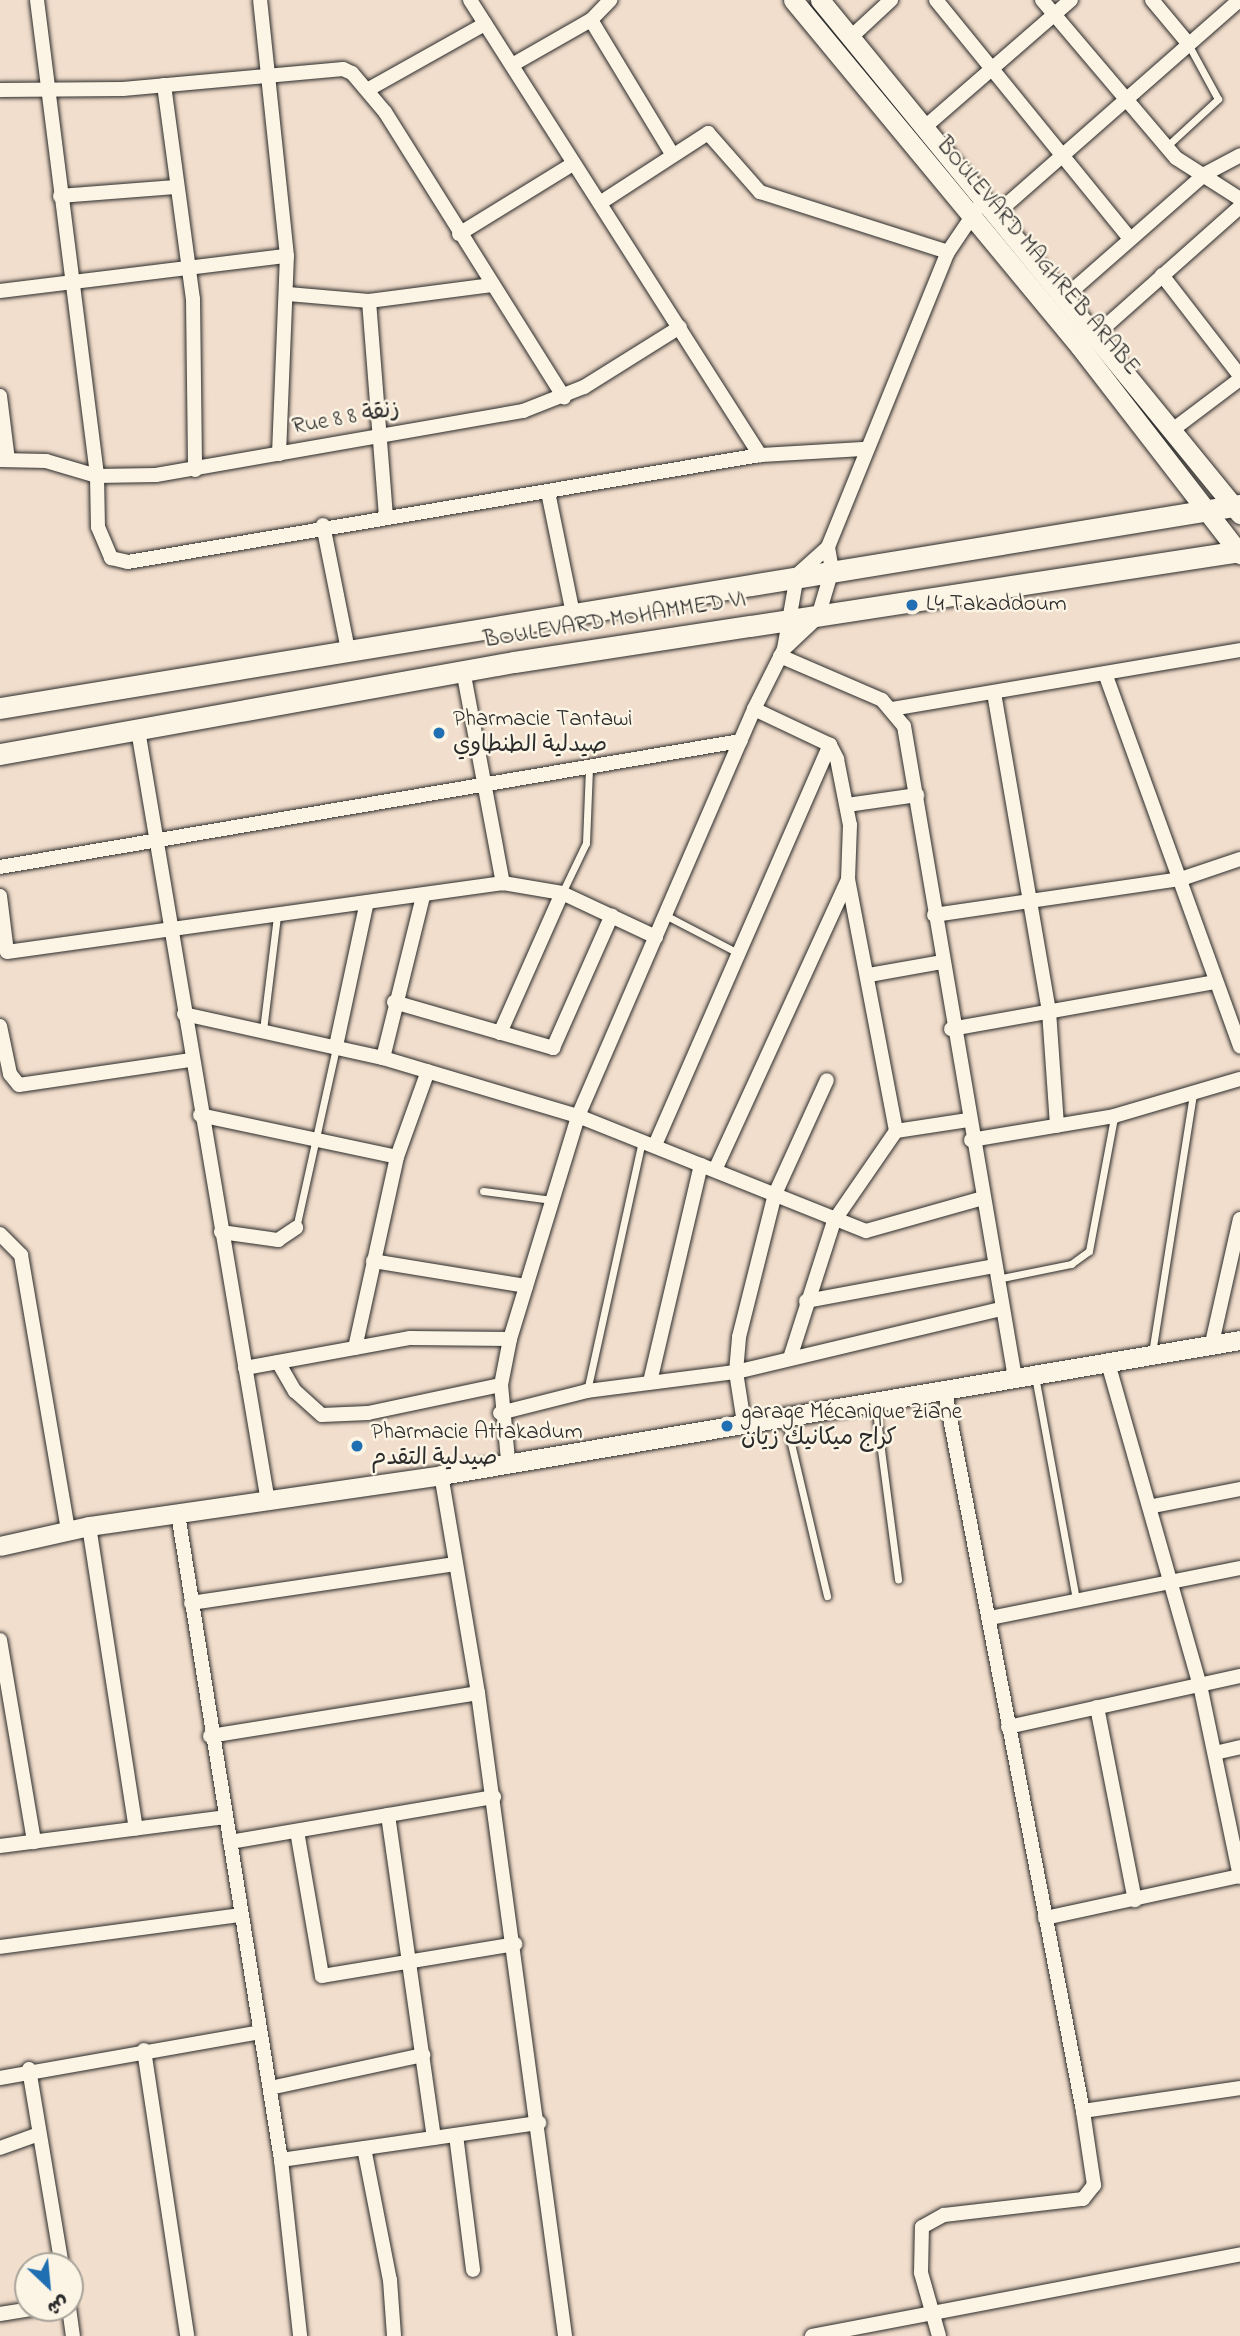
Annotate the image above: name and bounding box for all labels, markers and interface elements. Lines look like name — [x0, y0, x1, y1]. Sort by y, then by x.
street label: BOULEVARD MAGHREB ARABE — [929, 132, 1145, 382]
street label: Rue 8 8 زنقة — [290, 396, 402, 442]
street label: BOULEVARD MOHAMMED VI — [482, 587, 748, 655]
place label: L4 Takaddoum — [926, 591, 1067, 619]
marker: L4 Takaddoum — [904, 597, 920, 613]
place label: Pharmacie Tantawi صيدلية الطنطاوي — [453, 706, 632, 760]
marker: Pharmacie Tantawi صيدلية الطنطاوي — [431, 725, 447, 741]
place label: garage Mécanique Ziane كراج ميكانيك زيان — [741, 1399, 962, 1453]
marker: garage Mécanique Ziane كراج ميكانيك زيان — [719, 1418, 735, 1434]
place label: Pharmacie Attakadum صيدلية التقدم — [371, 1419, 582, 1473]
marker: Pharmacie Attakadum صيدلية التقدم — [349, 1438, 365, 1454]
north arrow — [14, 2252, 84, 2322]
text: ش — [42, 2288, 73, 2321]

